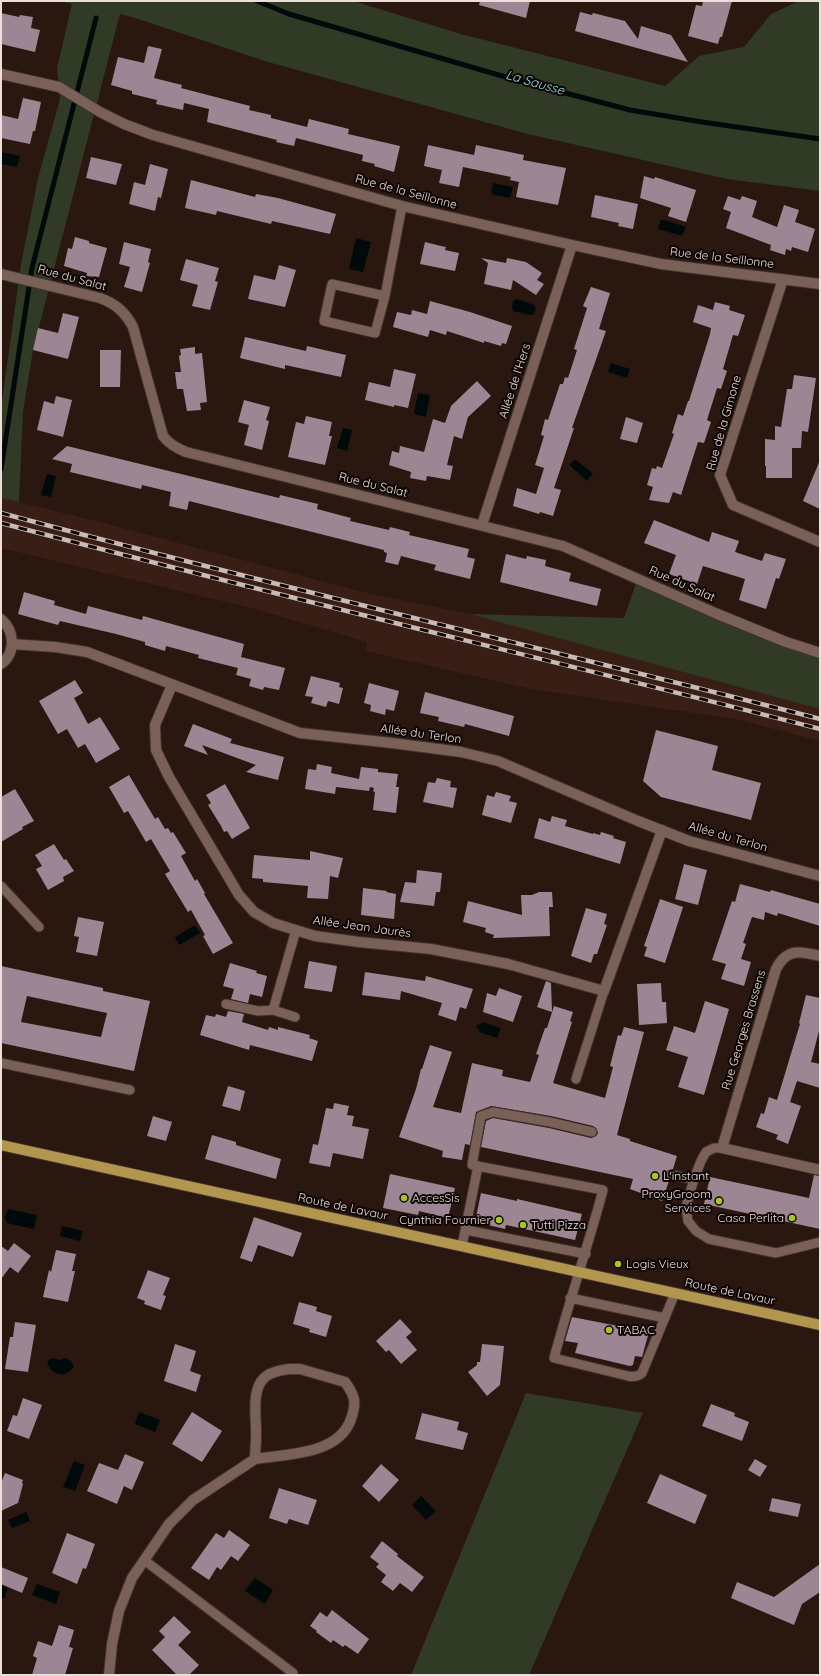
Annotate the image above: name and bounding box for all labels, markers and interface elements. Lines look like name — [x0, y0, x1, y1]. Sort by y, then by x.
water label: La Sausse — [504, 67, 566, 99]
street label: Rue de la Seillonne — [354, 171, 458, 213]
street label: Rue de la Seillonne — [669, 244, 775, 272]
street label: Rue du Salat — [36, 262, 108, 294]
street label: Allée de l'Hers — [496, 342, 534, 420]
street label: Rue de la Gimone — [704, 374, 744, 472]
street label: Rue du Salat — [337, 469, 409, 501]
street label: Rue du Salat — [647, 563, 717, 605]
street label: Allée du Terlon — [380, 721, 462, 747]
street label: Allée du Terlon — [687, 819, 769, 855]
street label: Allée Jean Jaurès — [312, 913, 412, 941]
street label: Rue Georges Brassens — [719, 968, 769, 1092]
place label: L'instant — [663, 1169, 709, 1183]
marker: L'instant — [650, 1171, 660, 1181]
place label: ProxyGroom Services — [642, 1187, 711, 1215]
street label: Route de Lavaur — [297, 1190, 389, 1224]
place label: AccesSis — [412, 1191, 460, 1205]
marker: AccesSis — [399, 1193, 409, 1203]
marker: ProxyGroom Services — [714, 1196, 724, 1206]
place label: Casa Perlita — [718, 1211, 784, 1225]
place label: Cynthia Fournier — [399, 1213, 491, 1227]
marker: Casa Perlita — [787, 1213, 797, 1223]
marker: Cynthia Fournier — [494, 1215, 504, 1225]
place label: Tutti Pizza — [531, 1218, 586, 1232]
marker: Tutti Pizza — [518, 1220, 528, 1230]
place label: Logis Vieux — [626, 1257, 689, 1271]
marker: Logis Vieux — [613, 1259, 623, 1269]
street label: Route de Lavaur — [684, 1275, 776, 1309]
place label: TABAC — [617, 1323, 655, 1337]
marker: TABAC — [604, 1325, 614, 1335]

